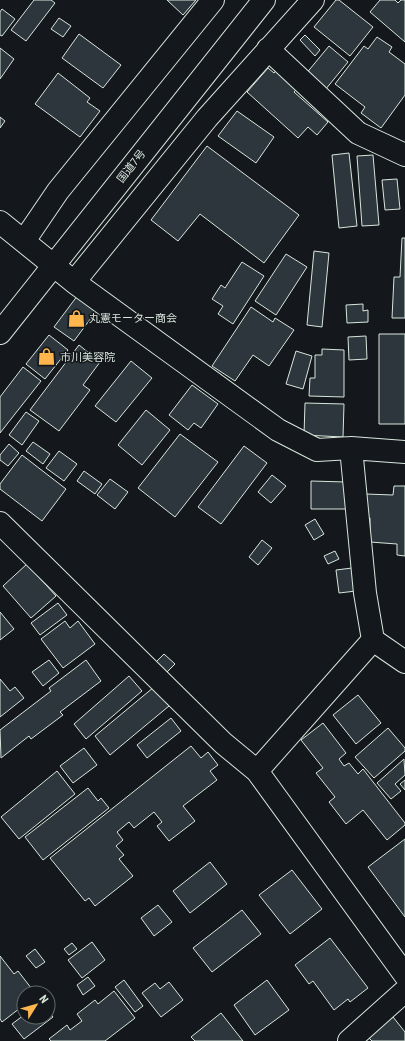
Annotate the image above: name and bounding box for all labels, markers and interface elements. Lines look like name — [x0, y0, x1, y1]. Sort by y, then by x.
street label: 国道7号 — [114, 147, 148, 185]
shop icon: 丸憲モーター商会 — [66, 308, 86, 328]
place label: 丸憲モーター商会 — [89, 312, 177, 325]
shop icon: 市川美容院 — [37, 347, 57, 367]
place label: 市川美容院 — [60, 351, 115, 364]
north arrow — [16, 985, 56, 1025]
text: N — [36, 993, 51, 1006]

